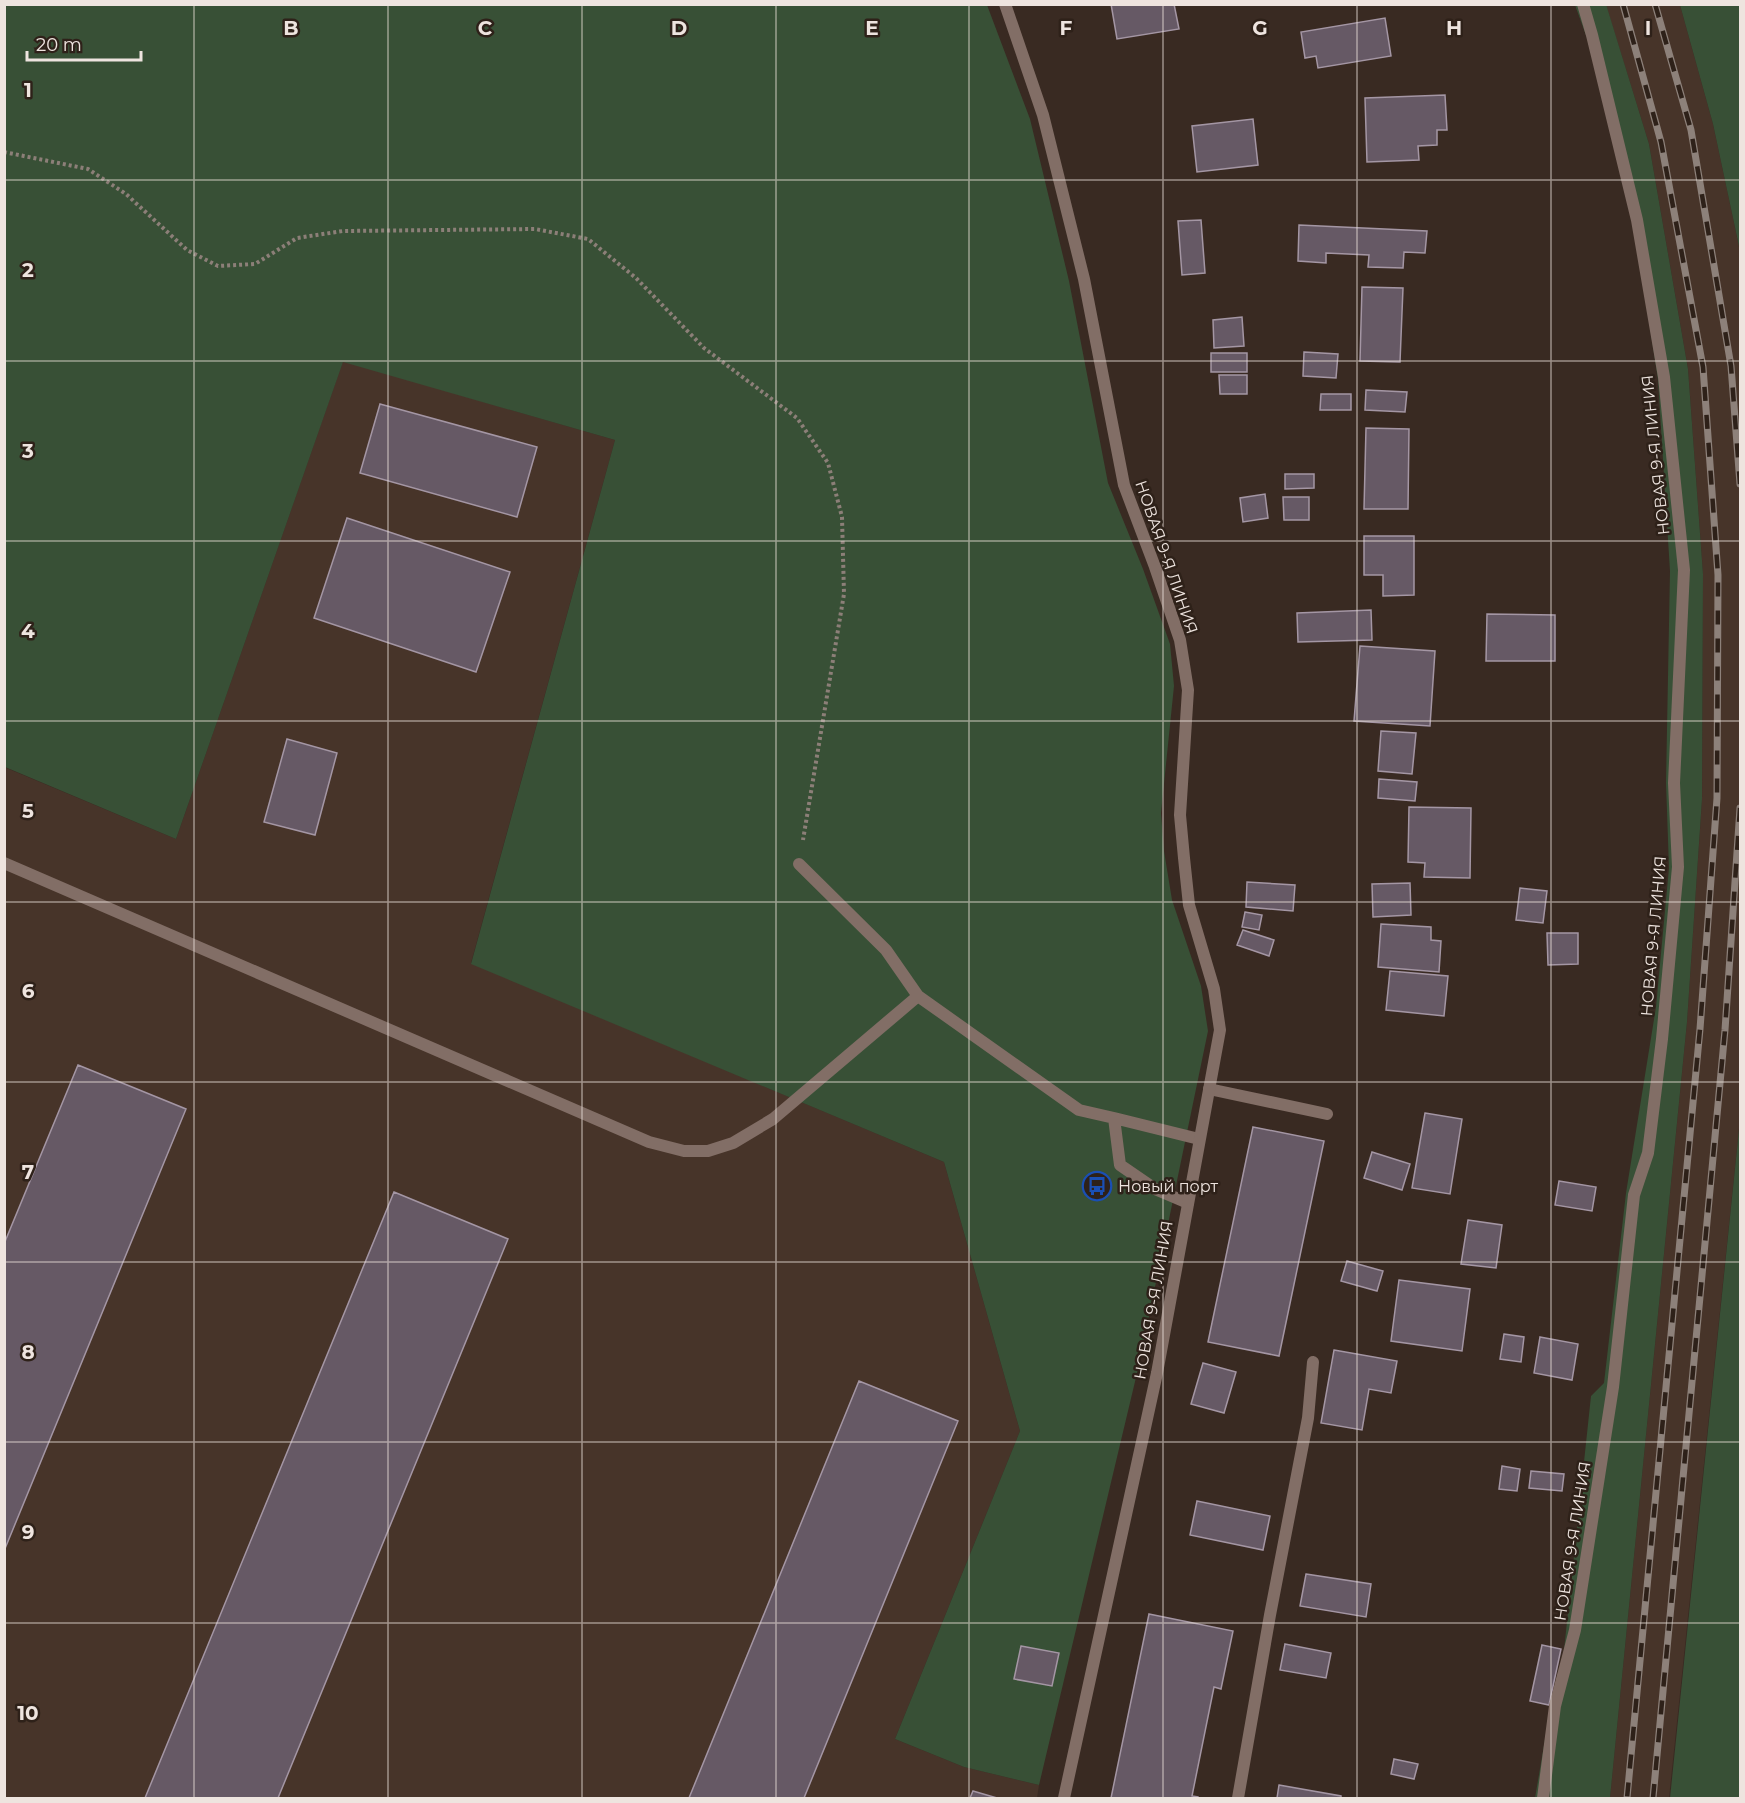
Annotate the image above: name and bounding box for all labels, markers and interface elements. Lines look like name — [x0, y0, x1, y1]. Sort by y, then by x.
text: B — [283, 16, 299, 40]
text: C — [478, 16, 493, 40]
text: D — [671, 16, 687, 40]
text: E — [865, 16, 879, 40]
text: F — [1060, 16, 1073, 40]
text: G — [1252, 16, 1268, 40]
text: H — [1446, 16, 1462, 40]
text: I — [1645, 16, 1651, 40]
scale bar — [27, 24, 141, 62]
text: 20 m — [36, 34, 82, 56]
text: 1 — [24, 78, 32, 102]
text: 2 — [22, 258, 34, 282]
street label: НОВАЯ 9-Я ЛИНИЯ — [1638, 374, 1673, 536]
text: 3 — [21, 439, 34, 463]
street label: НОВАЯ 9-Я ЛИНИЯ — [1131, 478, 1202, 636]
text: 4 — [21, 619, 35, 643]
text: 5 — [22, 799, 34, 823]
street label: НОВАЯ 9-Я ЛИНИЯ — [1637, 855, 1670, 1017]
text: 6 — [22, 979, 35, 1003]
text: 7 — [22, 1160, 34, 1184]
bus stop icon: Новый порт — [1081, 1170, 1113, 1202]
place label: Новый порт — [1118, 1177, 1218, 1196]
street label: НОВАЯ 9-Я ЛИНИЯ — [1130, 1219, 1177, 1381]
text: 8 — [21, 1340, 35, 1364]
street label: НОВАЯ 9-Я ЛИНИЯ — [1551, 1460, 1594, 1622]
text: 9 — [22, 1520, 34, 1544]
text: 10 — [17, 1701, 39, 1725]

